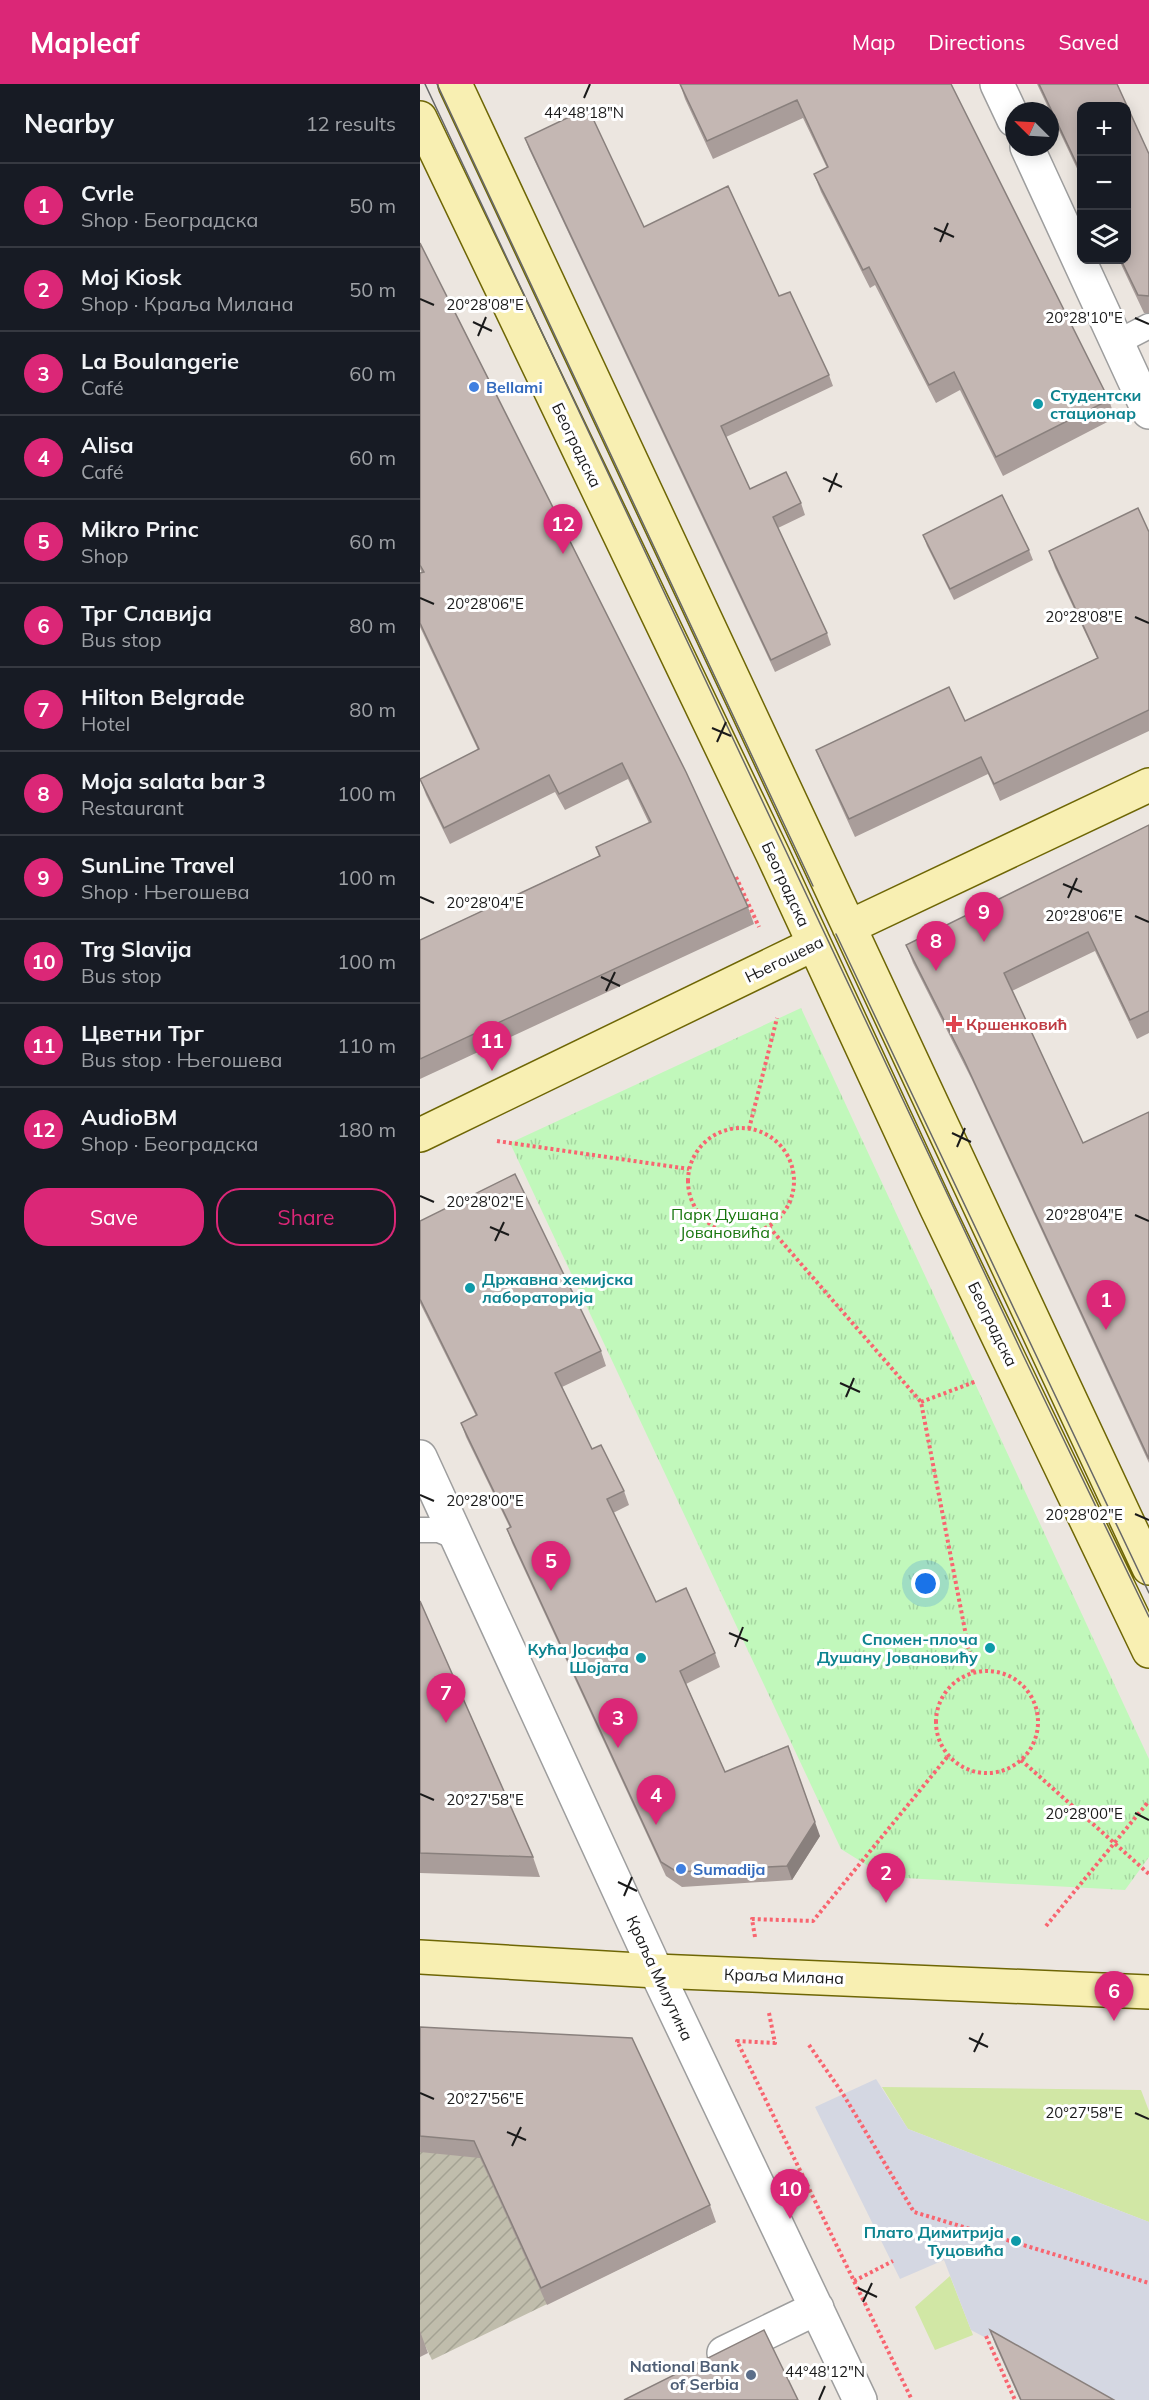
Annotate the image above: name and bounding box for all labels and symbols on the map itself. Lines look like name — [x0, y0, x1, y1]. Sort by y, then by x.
north arrow — [1005, 102, 1059, 156]
text: 44°48'18"N — [544, 103, 624, 122]
text: 20°28'08"E — [446, 295, 524, 314]
text: 20°28'10"E — [1045, 308, 1123, 327]
place label: Bellami — [486, 377, 543, 397]
marker: Bellami — [467, 380, 481, 394]
place label: Студентски стационар — [1050, 385, 1141, 423]
marker: Студентски стационар — [1031, 397, 1045, 411]
street label: Београдска — [548, 399, 606, 491]
pin: 12 — [544, 504, 582, 554]
text: 20°28'06"E — [446, 594, 524, 613]
text: 20°28'08"E — [1045, 607, 1123, 626]
street label: Београдска — [758, 838, 814, 930]
pin: 9 — [964, 892, 1004, 942]
text: 20°28'04"E — [446, 893, 524, 912]
text: 20°28'06"E — [1045, 906, 1123, 925]
pin: 8 — [916, 922, 956, 971]
street label: Његошева — [741, 931, 827, 987]
place label: Кршенковић — [966, 1014, 1067, 1034]
marker: Кршенковић — [947, 1017, 961, 1031]
pin: 11 — [472, 1022, 512, 1071]
text: 20°28'02"E — [446, 1192, 524, 1211]
park label: Парк Душана Јовановића — [671, 1204, 779, 1242]
text: 20°28'04"E — [1045, 1205, 1123, 1224]
place label: Државна хемијска лабораторија — [482, 1269, 634, 1307]
street label: Београдска — [964, 1278, 1022, 1370]
pin: 1 — [1086, 1280, 1126, 1330]
marker: Државна хемијска лабораторија — [463, 1281, 477, 1295]
text: 20°28'00"E — [446, 1491, 524, 1510]
text: 20°28'02"E — [1045, 1505, 1123, 1524]
pin: 5 — [532, 1542, 570, 1591]
your location — [911, 1569, 940, 1598]
place label: Спомен-плоча Душану Јовановићу — [817, 1629, 978, 1667]
place label: Кућа Јосифа Шојата — [528, 1639, 629, 1677]
marker: Спомен-плоча Душану Јовановићу — [983, 1641, 997, 1655]
marker: Кућа Јосифа Шојата — [634, 1651, 648, 1665]
pin: 7 — [426, 1674, 466, 1723]
pin: 3 — [598, 1698, 638, 1748]
pin: 4 — [636, 1776, 676, 1825]
text: 20°27'58"E — [446, 1790, 524, 1809]
text: 20°28'00"E — [1045, 1804, 1123, 1823]
pin: 2 — [866, 1854, 906, 1903]
place label: Sumadija — [693, 1859, 765, 1879]
marker: Sumadija — [674, 1862, 688, 1876]
street label: Краља Милутина — [622, 1912, 698, 2044]
street label: Краља Милана — [724, 1964, 844, 1988]
pin: 6 — [1094, 1972, 1134, 2021]
text: 20°27'56"E — [446, 2089, 524, 2108]
text: 20°27'58"E — [1045, 2103, 1123, 2122]
pin: 10 — [770, 2170, 809, 2219]
place label: Плато Димитрија Туцовића — [864, 2222, 1004, 2260]
marker: Плато Димитрија Туцовића — [1009, 2234, 1023, 2248]
place label: National Bank of Serbia — [630, 2356, 740, 2394]
text: 44°48'12"N — [785, 2362, 865, 2381]
marker: National Bank of Serbia — [744, 2368, 758, 2382]

